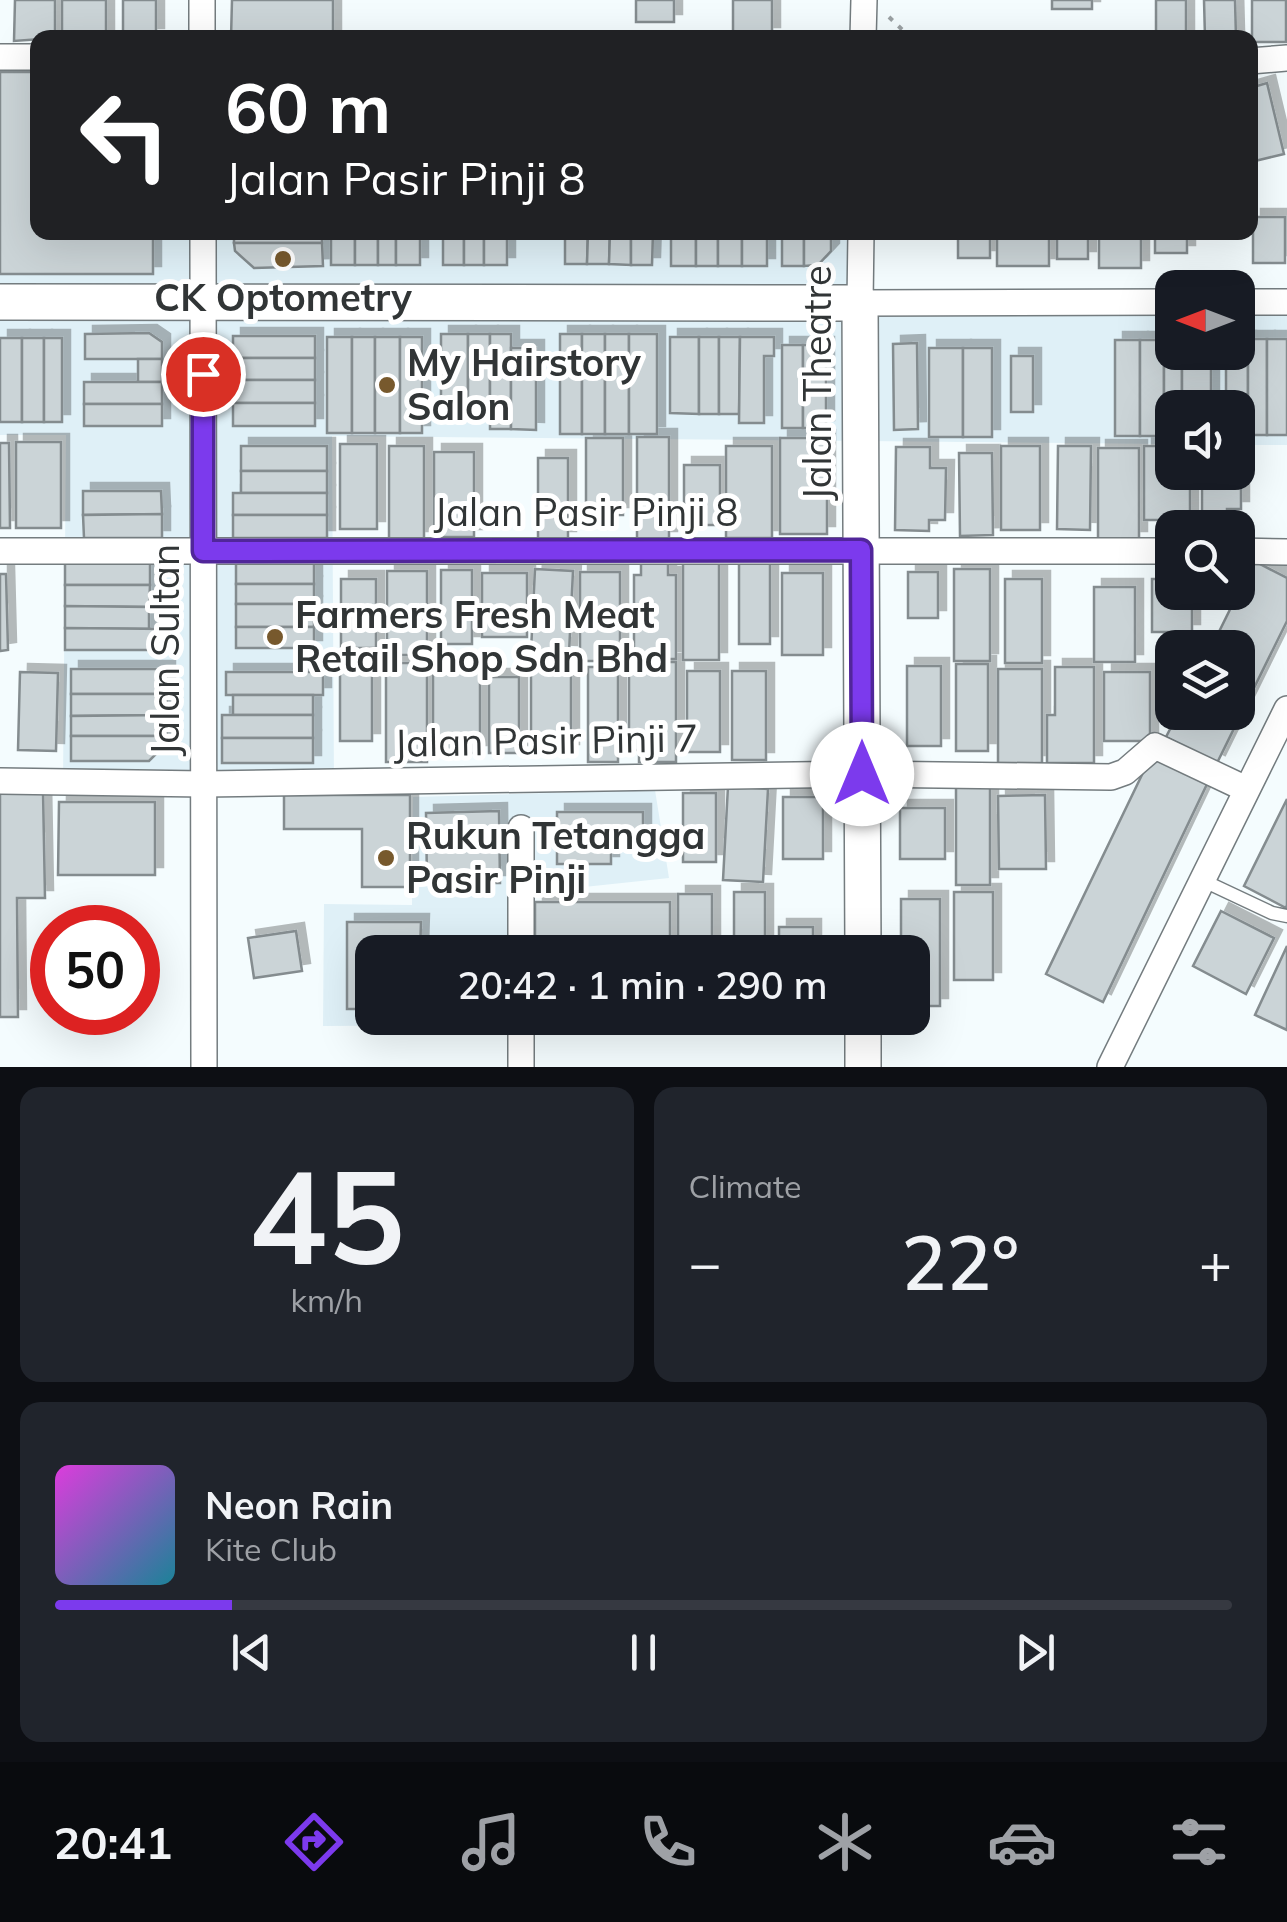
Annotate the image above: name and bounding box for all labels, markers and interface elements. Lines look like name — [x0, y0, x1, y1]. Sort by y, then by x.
text: 60 m — [225, 63, 391, 151]
icon: left — [60, 70, 190, 200]
text: Jalan Pasir Pinji 8 — [225, 150, 586, 206]
marker: CK Optometry — [272, 248, 294, 270]
street label: Jalan Theatre — [793, 265, 841, 501]
north arrow — [1155, 270, 1255, 370]
map controls — [1155, 270, 1255, 730]
place label: CK Optometry — [154, 273, 412, 321]
pin — [161, 332, 246, 417]
place label: My Hairstory Salon — [407, 338, 641, 430]
icon: arrive — [176, 347, 231, 402]
marker: My Hairstory Salon — [376, 374, 398, 396]
button: sound — [1155, 390, 1255, 490]
street label: Jalan Pasir Pinji 8 — [434, 488, 738, 536]
button: search — [1155, 510, 1255, 610]
street label: Jalan Sultan — [141, 544, 189, 756]
place label: Farmers Fresh Meat Retail Shop Sdn Bhd — [295, 590, 668, 682]
marker: Farmers Fresh Meat Retail Shop Sdn Bhd — [264, 626, 286, 648]
button: layers — [1155, 630, 1255, 730]
street label: Jalan Pasir Pinji 7 — [393, 713, 699, 767]
position arrow — [810, 722, 914, 826]
place label: Rukun Tetangga Pasir Pinji — [406, 811, 705, 903]
marker: Rukun Tetangga Pasir Pinji — [375, 847, 397, 869]
speed limit sign: 50 — [30, 905, 160, 1035]
text: 20:42 · 1 min · 290 m — [457, 961, 828, 1009]
text: 45 — [249, 1133, 405, 1297]
text: Climate — [689, 1166, 801, 1206]
text: 22° — [901, 1215, 1019, 1309]
text: − — [689, 1228, 722, 1297]
text: + — [1199, 1228, 1232, 1297]
text: km/h — [291, 1280, 363, 1320]
text: Neon Rain — [205, 1481, 393, 1529]
text: Kite Club — [205, 1529, 337, 1569]
icon: previous — [224, 1625, 279, 1680]
icon: pause — [616, 1625, 671, 1680]
icon: next — [1008, 1625, 1063, 1680]
icon: directions — [279, 1807, 349, 1877]
icon: music — [456, 1807, 526, 1877]
icon: phone — [633, 1807, 703, 1877]
icon: climate — [810, 1807, 880, 1877]
icon: car — [987, 1807, 1057, 1877]
icon: filters — [1164, 1807, 1234, 1877]
text: 20:41 — [53, 1814, 173, 1870]

